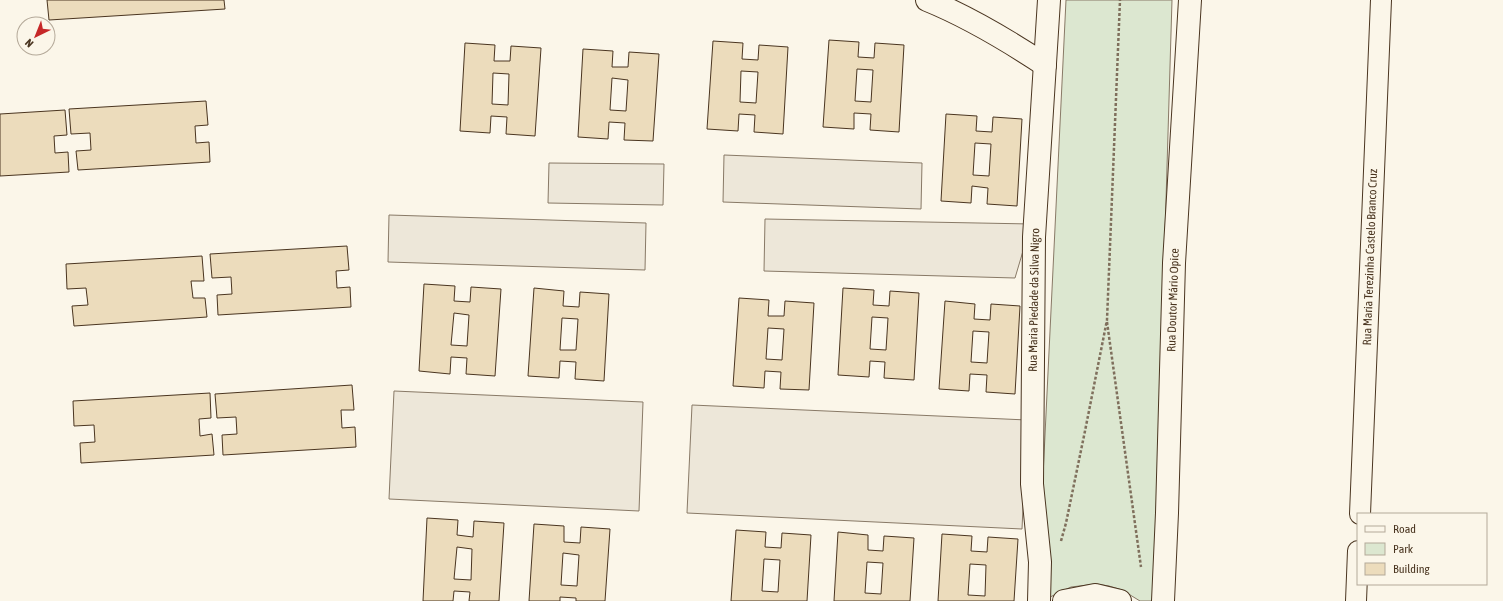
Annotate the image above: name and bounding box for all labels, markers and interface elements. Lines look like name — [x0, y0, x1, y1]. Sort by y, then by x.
north arrow — [16, 16, 56, 56]
text: N — [23, 37, 36, 50]
street label: Rua Maria Terezinha Castelo Branco Cruz — [1360, 168, 1380, 345]
street label: Rua Maria Piedade da Silva Nigro — [1026, 228, 1042, 372]
street label: Rua Doutor Mário Opice — [1164, 248, 1182, 352]
legend — [1357, 513, 1487, 585]
text: Road — [1393, 522, 1416, 536]
text: Park — [1393, 542, 1414, 556]
text: Building — [1393, 562, 1431, 576]

